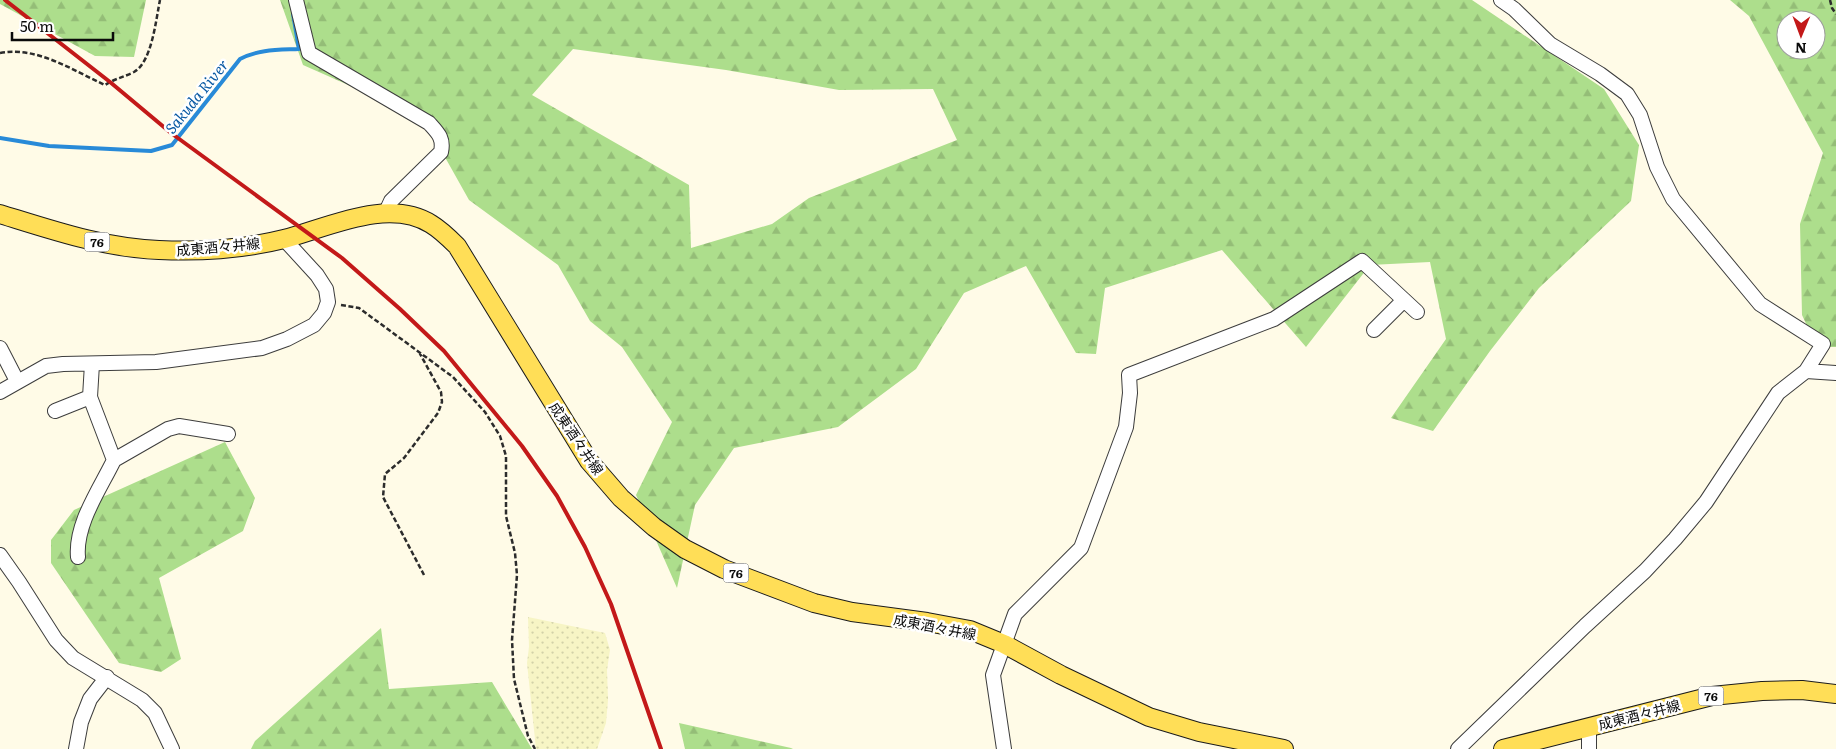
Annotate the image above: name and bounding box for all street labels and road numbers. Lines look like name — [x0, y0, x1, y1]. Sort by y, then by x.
road number: 76 — [84, 232, 110, 252]
street label: 成東酒々井線 — [175, 232, 261, 260]
street label: 成東酒々井線 — [545, 398, 609, 478]
road number: 76 — [724, 564, 748, 582]
street label: 成東酒々井線 — [892, 608, 978, 644]
road number: 76 — [1698, 686, 1724, 706]
street label: 成東酒々井線 — [1596, 694, 1682, 734]

